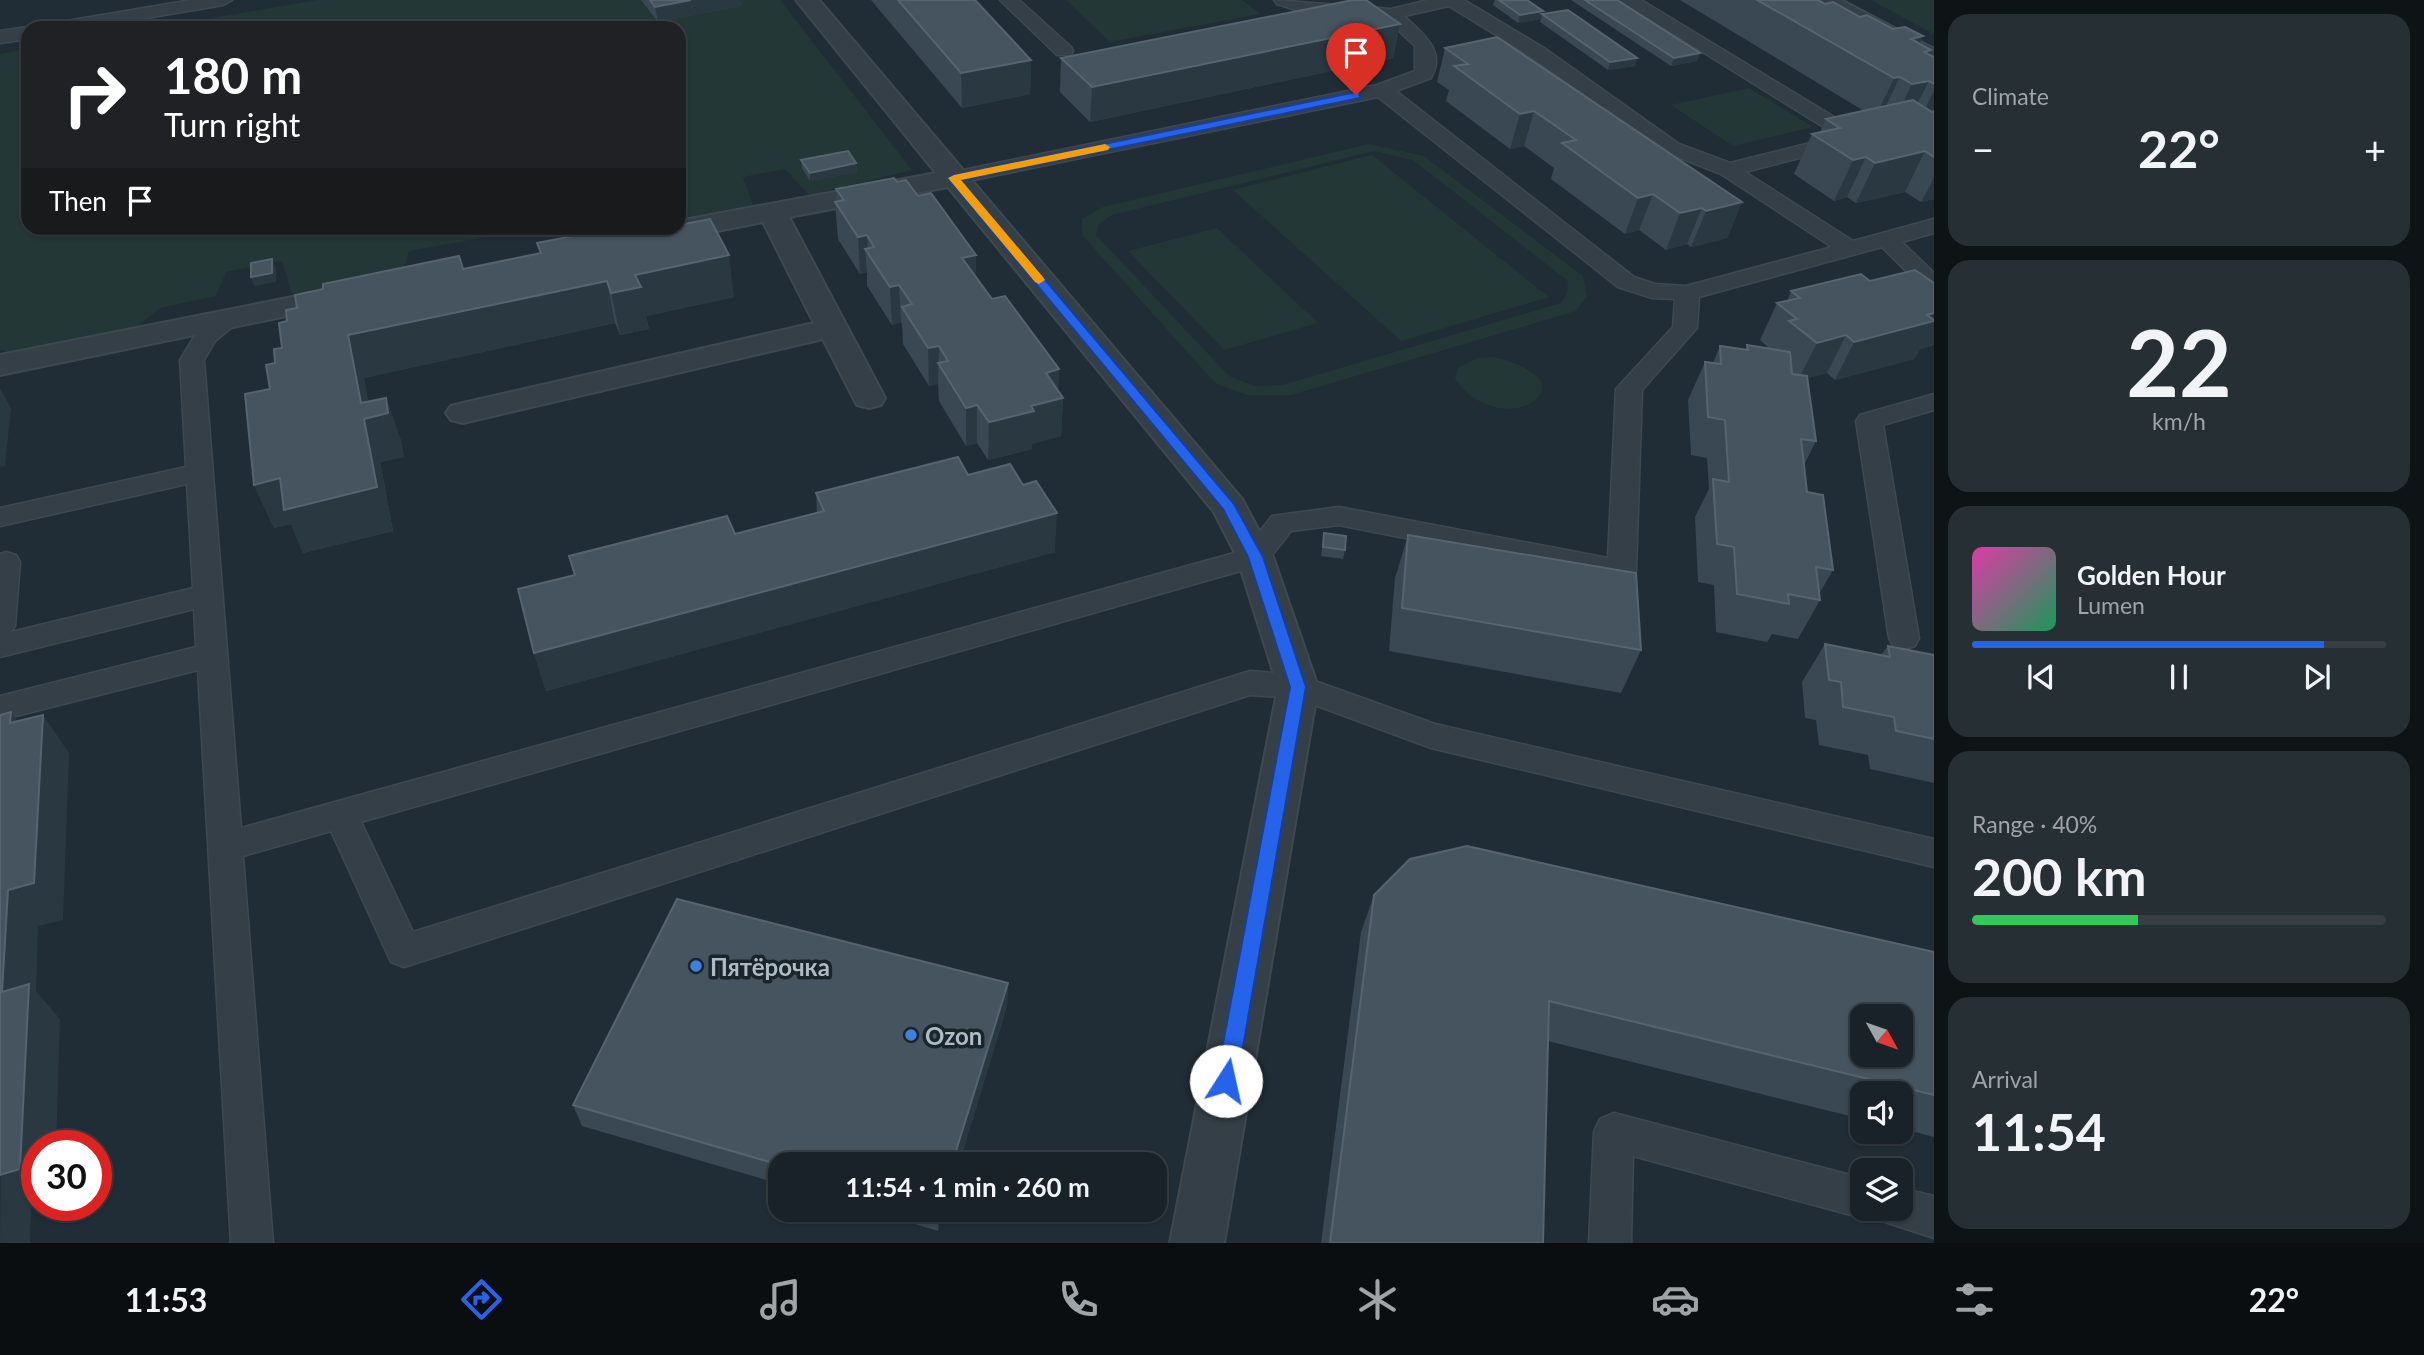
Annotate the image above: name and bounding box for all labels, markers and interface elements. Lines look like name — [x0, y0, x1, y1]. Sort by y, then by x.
pin — [1326, 23, 1386, 95]
icon: arrive — [1337, 34, 1375, 72]
text: 180 m — [164, 46, 302, 104]
icon: right — [49, 49, 140, 140]
text: Climate — [1972, 82, 2049, 110]
text: Turn right — [164, 105, 300, 144]
text: 22° — [2138, 117, 2220, 179]
text: − — [1972, 126, 1994, 172]
text: + — [2364, 126, 2386, 172]
icon: arrive — [121, 182, 159, 220]
text: Then — [49, 185, 107, 217]
text: 22 — [2126, 307, 2232, 416]
text: km/h — [2152, 407, 2206, 435]
text: Golden Hour — [2077, 559, 2226, 591]
text: Lumen — [2077, 591, 2145, 619]
icon: previous — [2022, 658, 2060, 696]
icon: pause — [2160, 658, 2198, 696]
icon: next — [2298, 658, 2336, 696]
text: Range · 40% — [1972, 810, 2097, 838]
text: 200 km — [1972, 845, 2146, 907]
place label: Пятёрочка — [710, 952, 830, 981]
marker: Пятёрочка — [688, 958, 704, 974]
north arrow — [1850, 1004, 1913, 1068]
map controls — [1850, 1004, 1913, 1221]
place label: Ozon — [925, 1021, 982, 1050]
marker: Ozon — [903, 1027, 919, 1043]
position arrow — [1189, 1044, 1263, 1118]
text: Arrival — [1972, 1065, 2038, 1093]
button: sound — [1850, 1081, 1913, 1144]
text: 11:54 — [1972, 1100, 2106, 1162]
speed limit sign: 30 — [21, 1130, 112, 1221]
button: layers — [1850, 1158, 1913, 1221]
text: 11:54 · 1 min · 260 m — [845, 1171, 1090, 1203]
icon: directions — [457, 1275, 506, 1324]
icon: music — [756, 1275, 805, 1324]
icon: phone — [1054, 1275, 1103, 1324]
icon: climate — [1353, 1275, 1402, 1324]
icon: car — [1651, 1275, 1700, 1324]
icon: filters — [1950, 1275, 1999, 1324]
text: 11:53 — [125, 1280, 207, 1319]
text: 22° — [2249, 1280, 2299, 1319]

